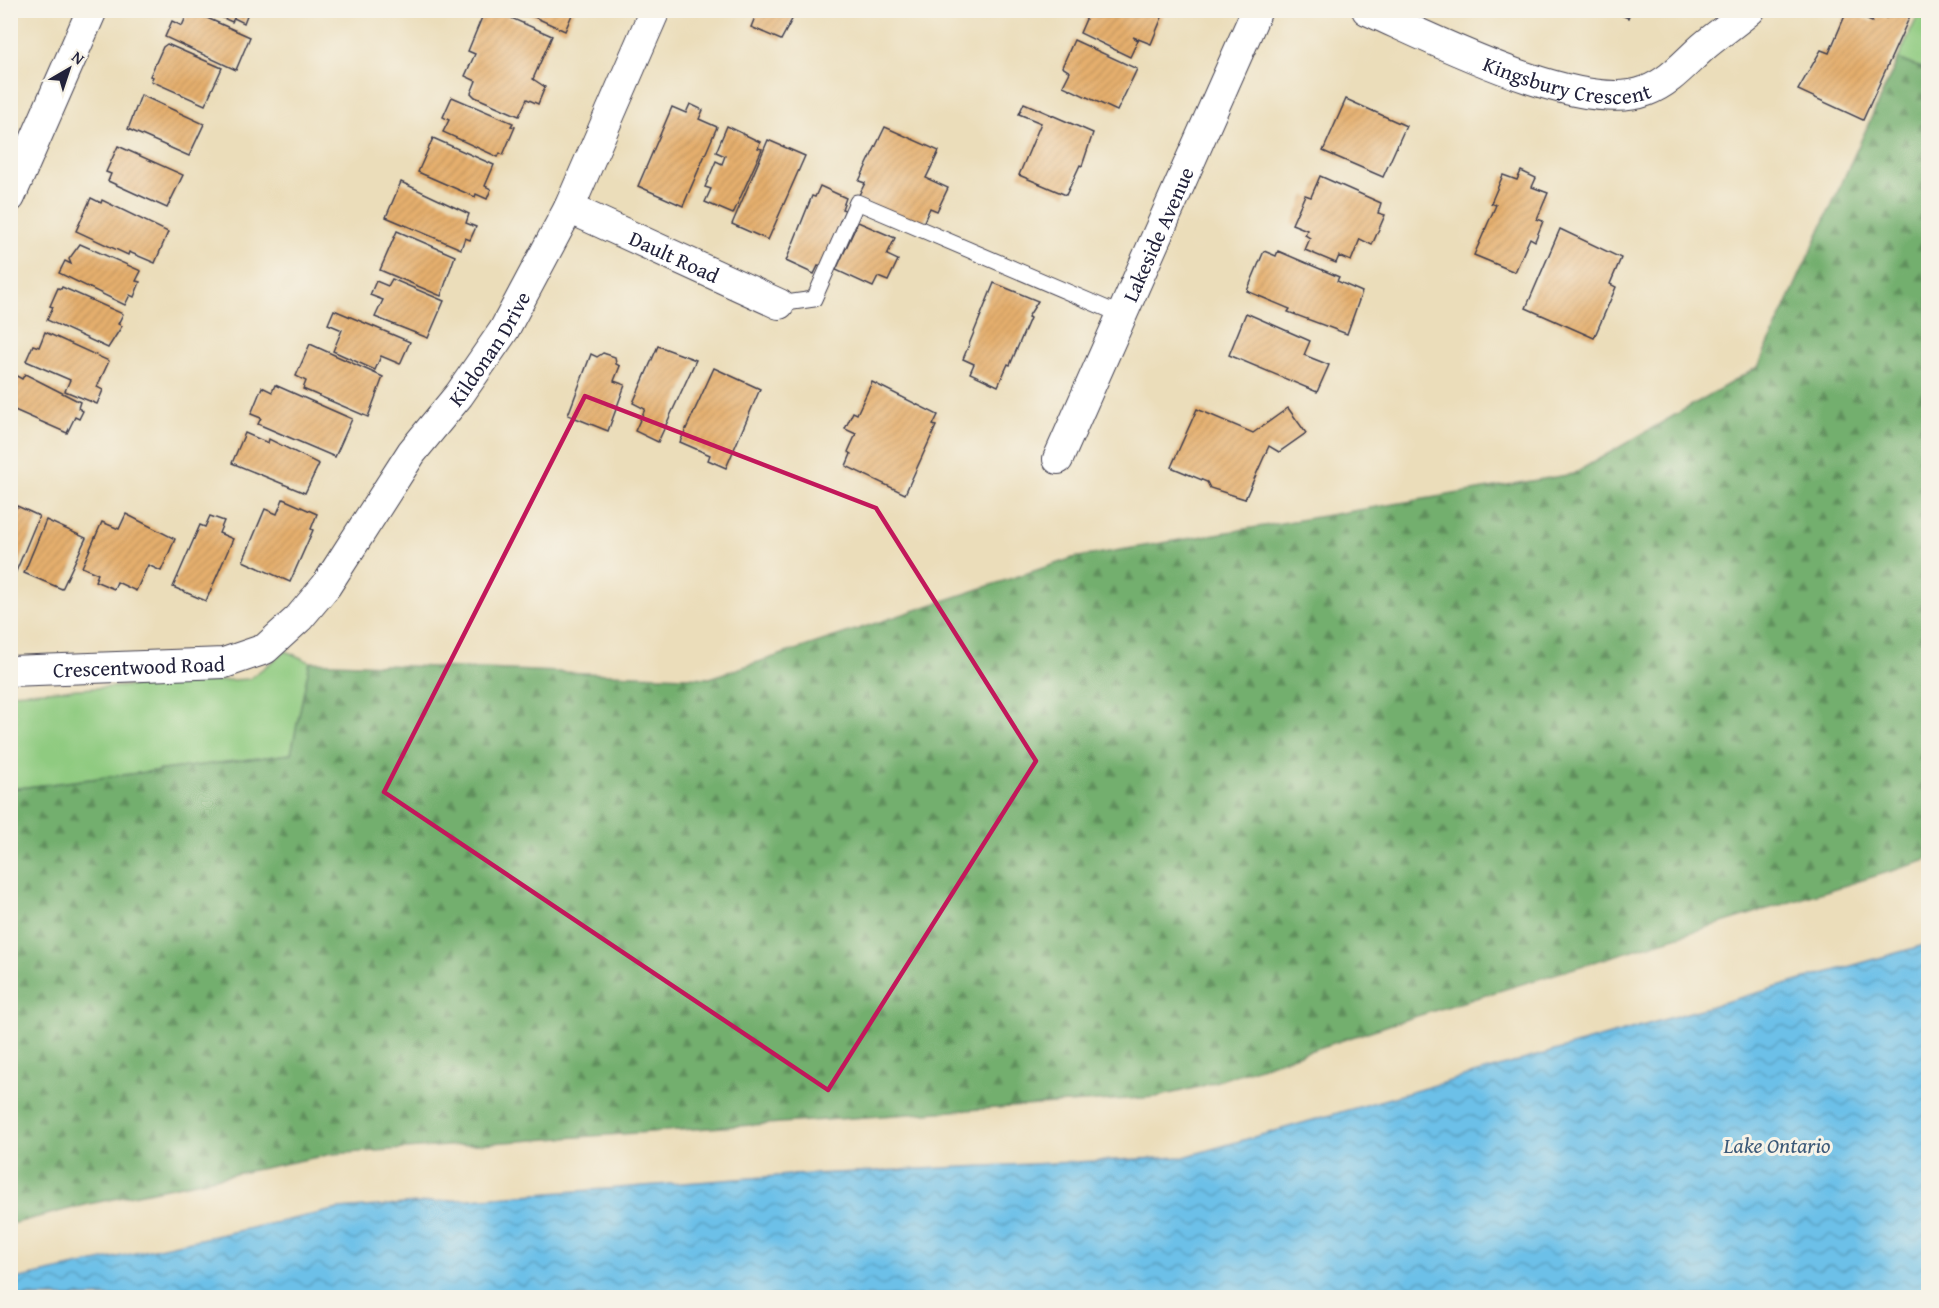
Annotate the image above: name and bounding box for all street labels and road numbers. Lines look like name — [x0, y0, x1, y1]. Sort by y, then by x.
street label: Kingsbury Crescent — [1479, 48, 1656, 111]
street label: Lakeside Avenue — [1114, 161, 1201, 307]
street label: Dault Road — [624, 222, 725, 291]
street label: Kildonan Drive — [441, 285, 538, 413]
street label: Crescentwood Road — [52, 647, 226, 685]

